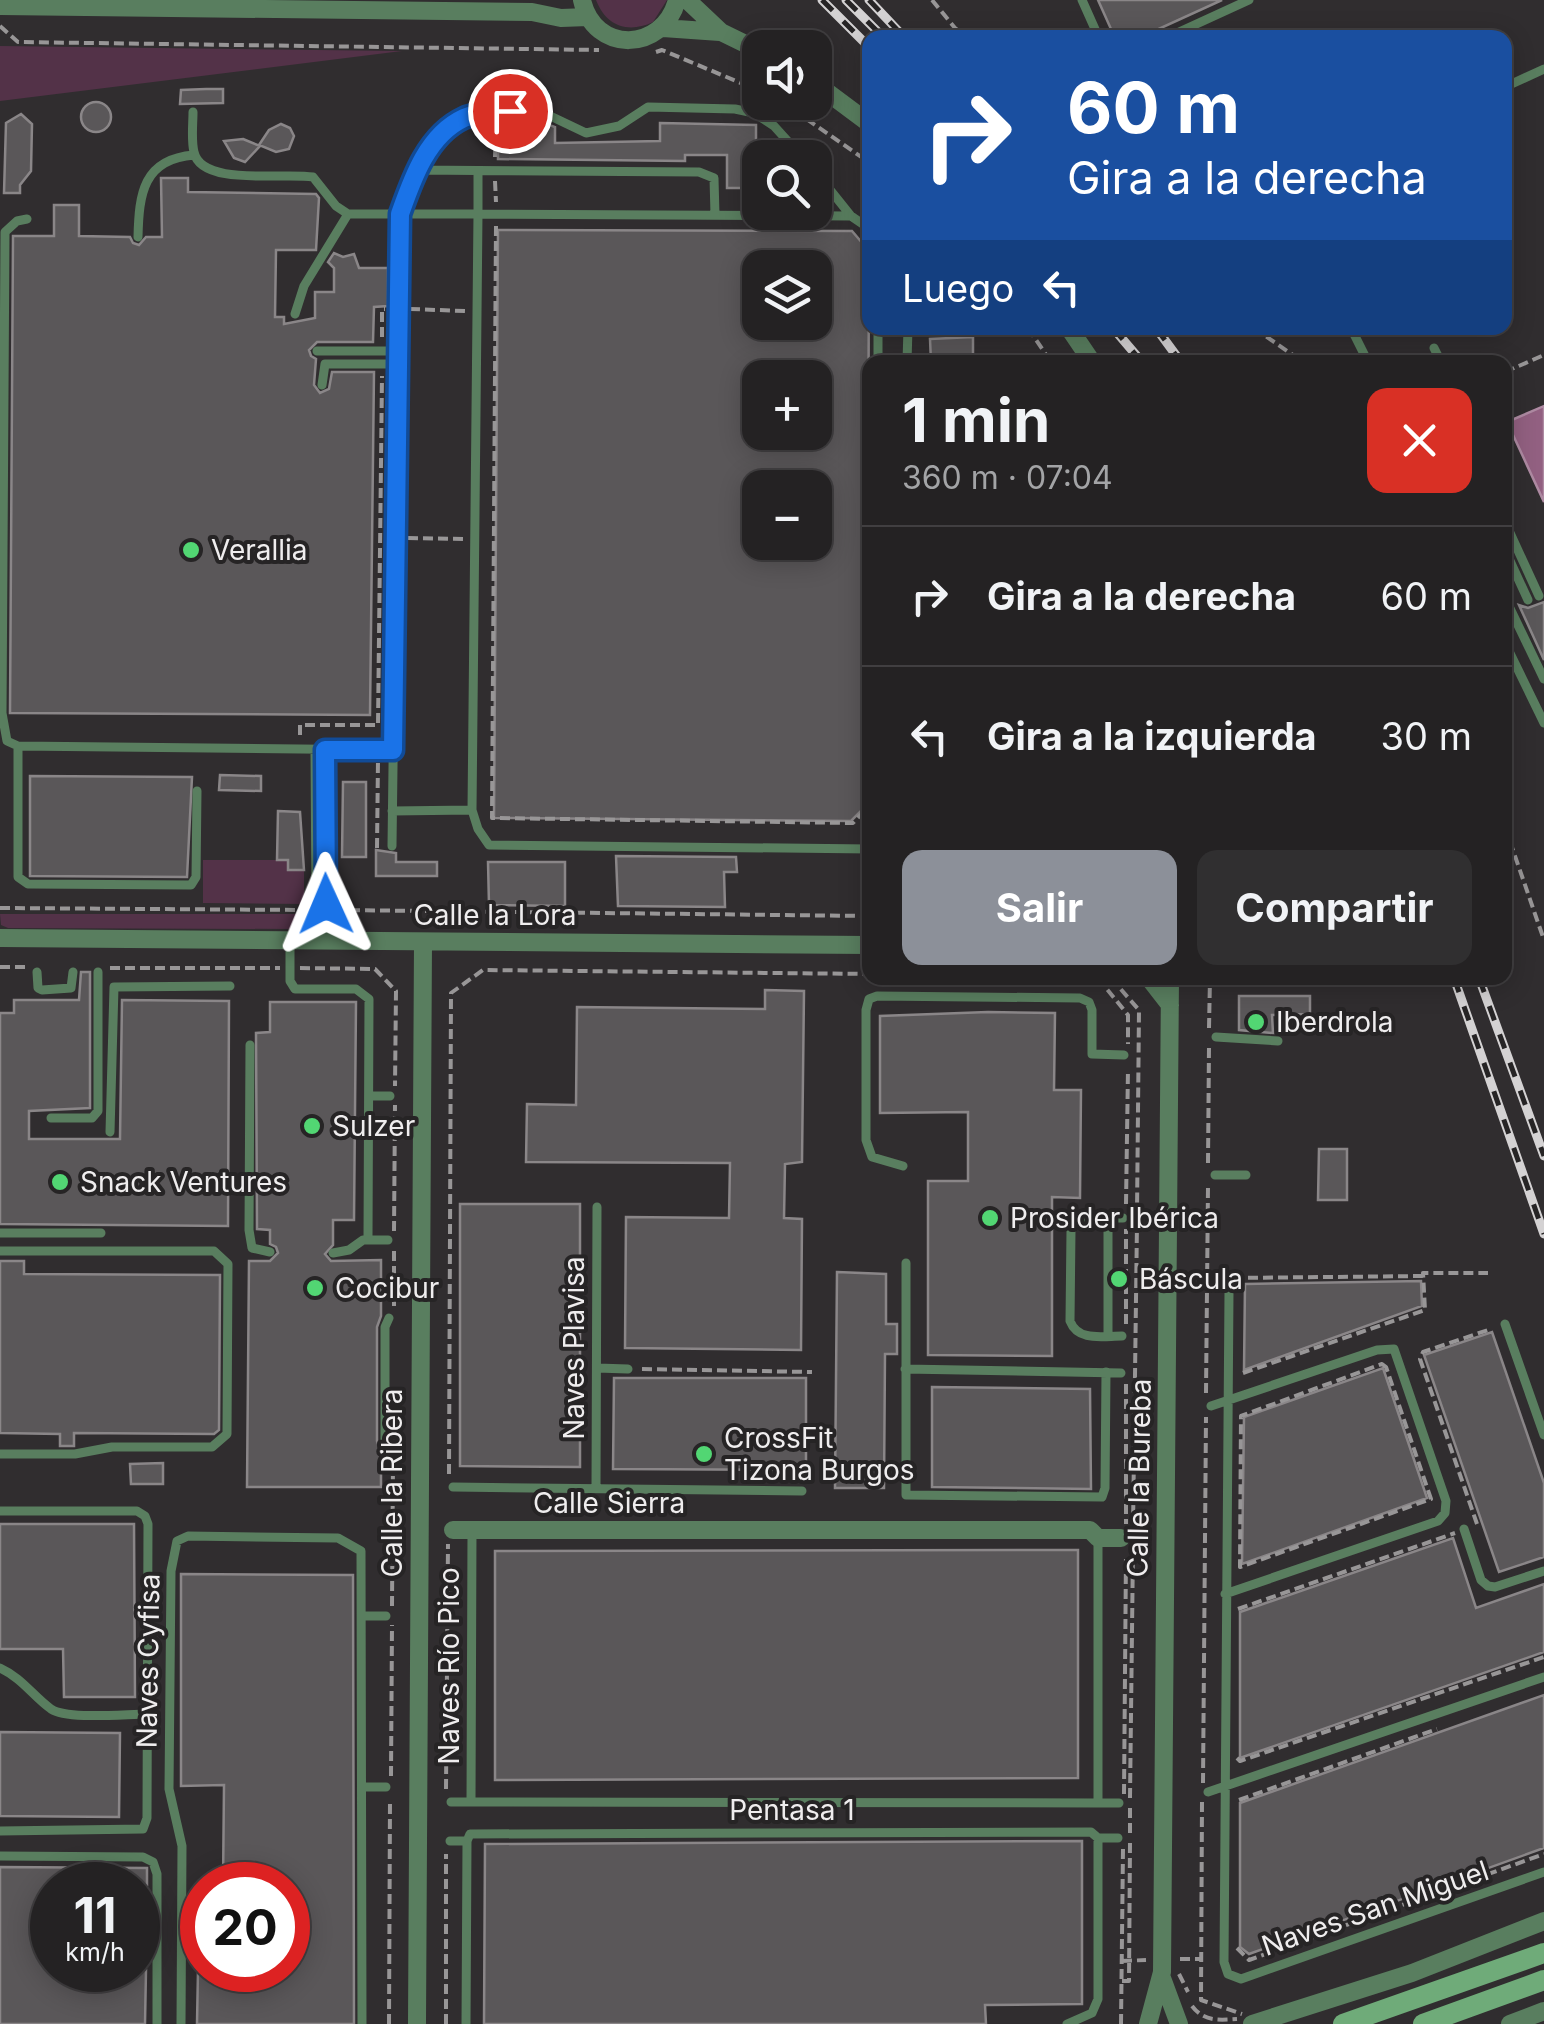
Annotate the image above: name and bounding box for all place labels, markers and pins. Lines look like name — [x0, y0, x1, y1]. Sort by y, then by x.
pin — [468, 69, 553, 154]
place label: Verallia — [211, 533, 308, 567]
marker: Verallia — [180, 539, 202, 561]
place label: Iberdrola — [1276, 1005, 1394, 1039]
marker: Iberdrola — [1245, 1011, 1267, 1033]
place label: Sulzer — [332, 1109, 415, 1143]
marker: Sulzer — [301, 1115, 323, 1137]
place label: Snack Ventures — [80, 1165, 287, 1199]
marker: Snack Ventures — [49, 1171, 71, 1193]
place label: Prosider Ibérica — [1010, 1201, 1219, 1235]
marker: Prosider Ibérica — [979, 1207, 1001, 1229]
place label: Báscula — [1139, 1262, 1243, 1296]
marker: Báscula — [1108, 1268, 1130, 1290]
place label: Cocibur — [335, 1271, 439, 1305]
marker: Cocibur — [304, 1277, 326, 1299]
place label: CrossFit Tizona Burgos — [724, 1421, 915, 1487]
marker: CrossFit Tizona Burgos — [693, 1443, 715, 1465]

